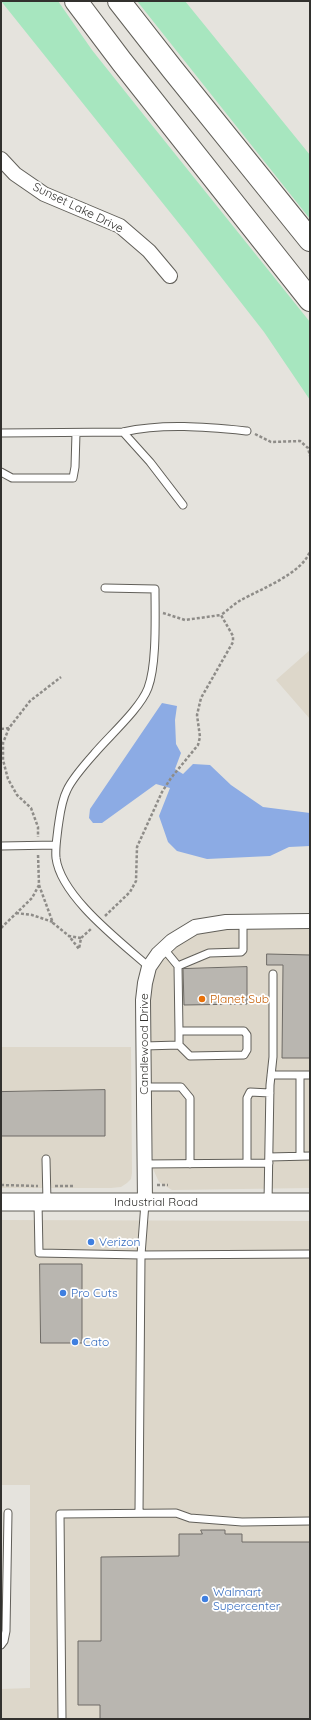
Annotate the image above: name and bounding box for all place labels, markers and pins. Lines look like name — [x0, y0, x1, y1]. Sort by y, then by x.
place label: Planet Sub — [210, 992, 269, 1006]
marker: Planet Sub — [197, 994, 207, 1004]
place label: Verizon — [99, 1235, 140, 1249]
marker: Verizon — [86, 1237, 96, 1247]
place label: Pro Cuts — [71, 1286, 118, 1300]
marker: Pro Cuts — [58, 1288, 68, 1298]
place label: Cato — [83, 1335, 109, 1349]
marker: Cato — [70, 1337, 80, 1347]
place label: Walmart Supercenter — [213, 1585, 280, 1613]
marker: Walmart Supercenter — [200, 1594, 210, 1604]

